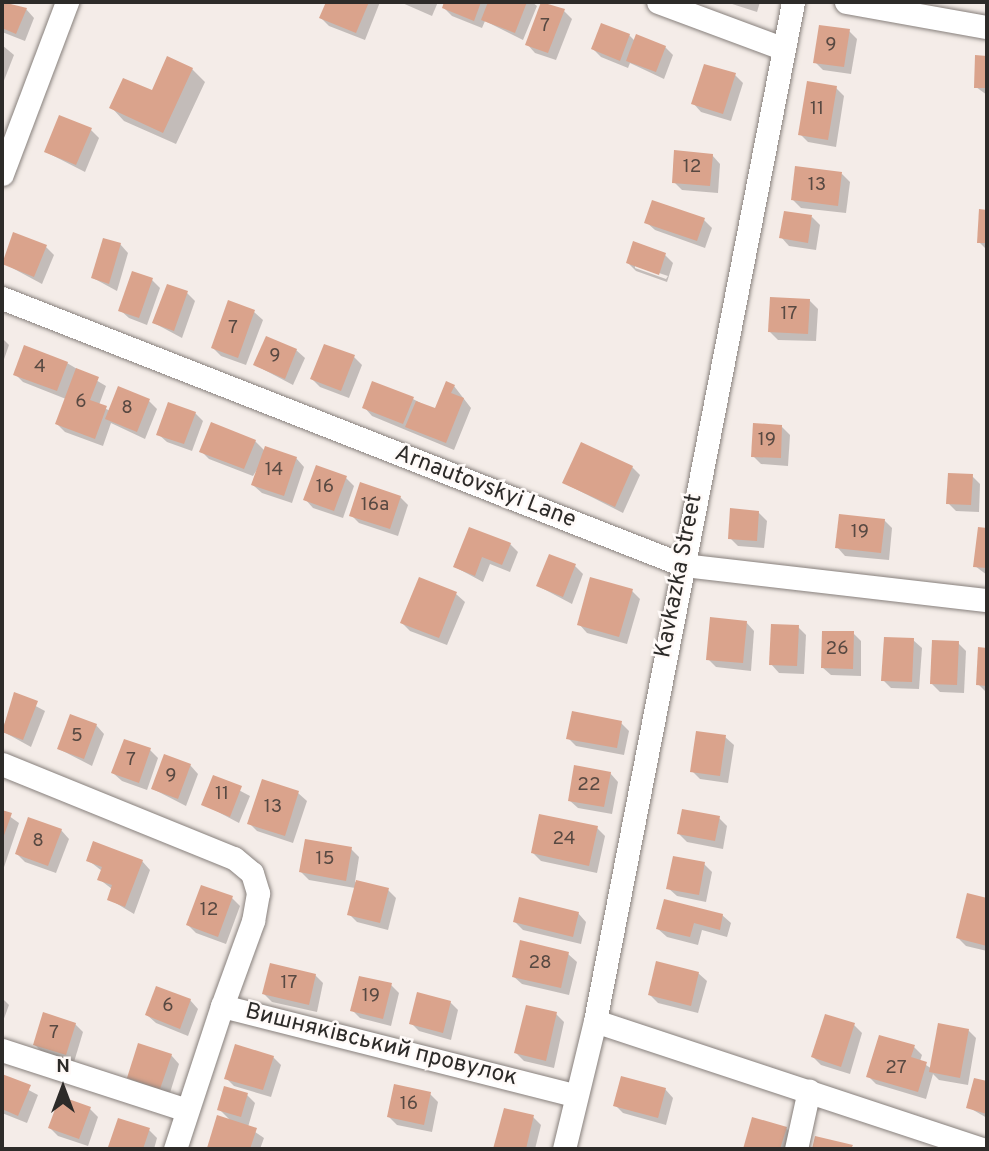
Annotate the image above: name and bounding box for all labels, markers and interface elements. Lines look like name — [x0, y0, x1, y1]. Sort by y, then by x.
house number: 7 — [540, 16, 550, 38]
house number: 9 — [825, 35, 837, 57]
house number: 11 — [810, 99, 824, 121]
house number: 12 — [683, 157, 701, 179]
house number: 13 — [808, 175, 826, 197]
house number: 17 — [781, 304, 797, 326]
house number: 7 — [228, 318, 238, 340]
house number: 9 — [269, 346, 281, 368]
house number: 4 — [34, 357, 46, 379]
house number: 6 — [75, 392, 87, 414]
house number: 8 — [121, 398, 133, 420]
house number: 19 — [758, 430, 776, 452]
street label: Arnautovskyi Lane — [390, 441, 580, 535]
house number: 14 — [265, 460, 283, 482]
house number: 16 — [316, 477, 334, 499]
street label: Kavkazka Street — [651, 492, 709, 660]
house number: 16а — [361, 495, 389, 517]
house number: 19 — [851, 522, 869, 544]
house number: 26 — [826, 639, 848, 661]
house number: 5 — [71, 726, 83, 748]
house number: 7 — [126, 750, 136, 772]
house number: 9 — [165, 766, 177, 788]
house number: 22 — [577, 775, 601, 797]
house number: 11 — [215, 784, 229, 806]
house number: 13 — [264, 797, 282, 819]
house number: 24 — [552, 829, 576, 851]
house number: 8 — [32, 831, 44, 853]
house number: 15 — [316, 849, 334, 871]
house number: 12 — [200, 900, 218, 922]
house number: 28 — [528, 953, 552, 975]
house number: 17 — [281, 973, 297, 995]
house number: 19 — [362, 986, 380, 1008]
house number: 6 — [162, 996, 174, 1018]
street label: Вишняківський провулок — [242, 999, 520, 1093]
house number: 7 — [49, 1023, 59, 1045]
north arrow — [28, 1053, 98, 1123]
text: N — [56, 1055, 70, 1079]
house number: 27 — [885, 1058, 907, 1080]
house number: 16 — [400, 1094, 418, 1116]

